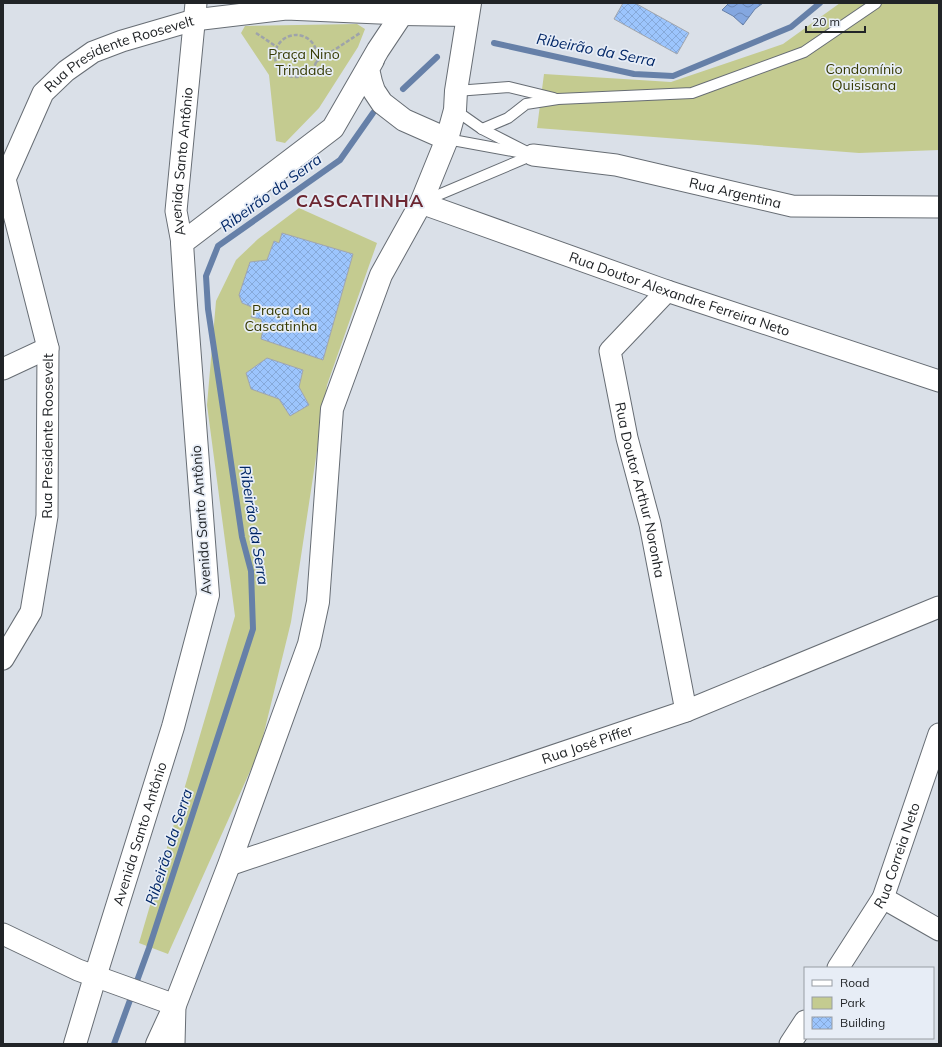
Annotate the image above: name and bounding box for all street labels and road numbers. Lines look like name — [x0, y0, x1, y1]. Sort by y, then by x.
street label: Rua Presidente Roosevelt — [40, 12, 196, 96]
street label: Avenida Santo Antônio — [167, 86, 197, 238]
street label: Rua Argentina — [687, 173, 783, 212]
street label: Rua Doutor Alexandre Ferreira Neto — [567, 248, 792, 340]
street label: Rua Presidente Roosevelt — [38, 353, 57, 519]
street label: Rua Doutor Arthur Noronha — [611, 401, 669, 579]
street label: Avenida Santo Antônio — [187, 445, 215, 595]
street label: Rua José Piffer — [539, 720, 636, 768]
street label: Avenida Santo Antônio — [109, 760, 171, 908]
street label: Rua Correia Neto — [870, 800, 924, 912]

